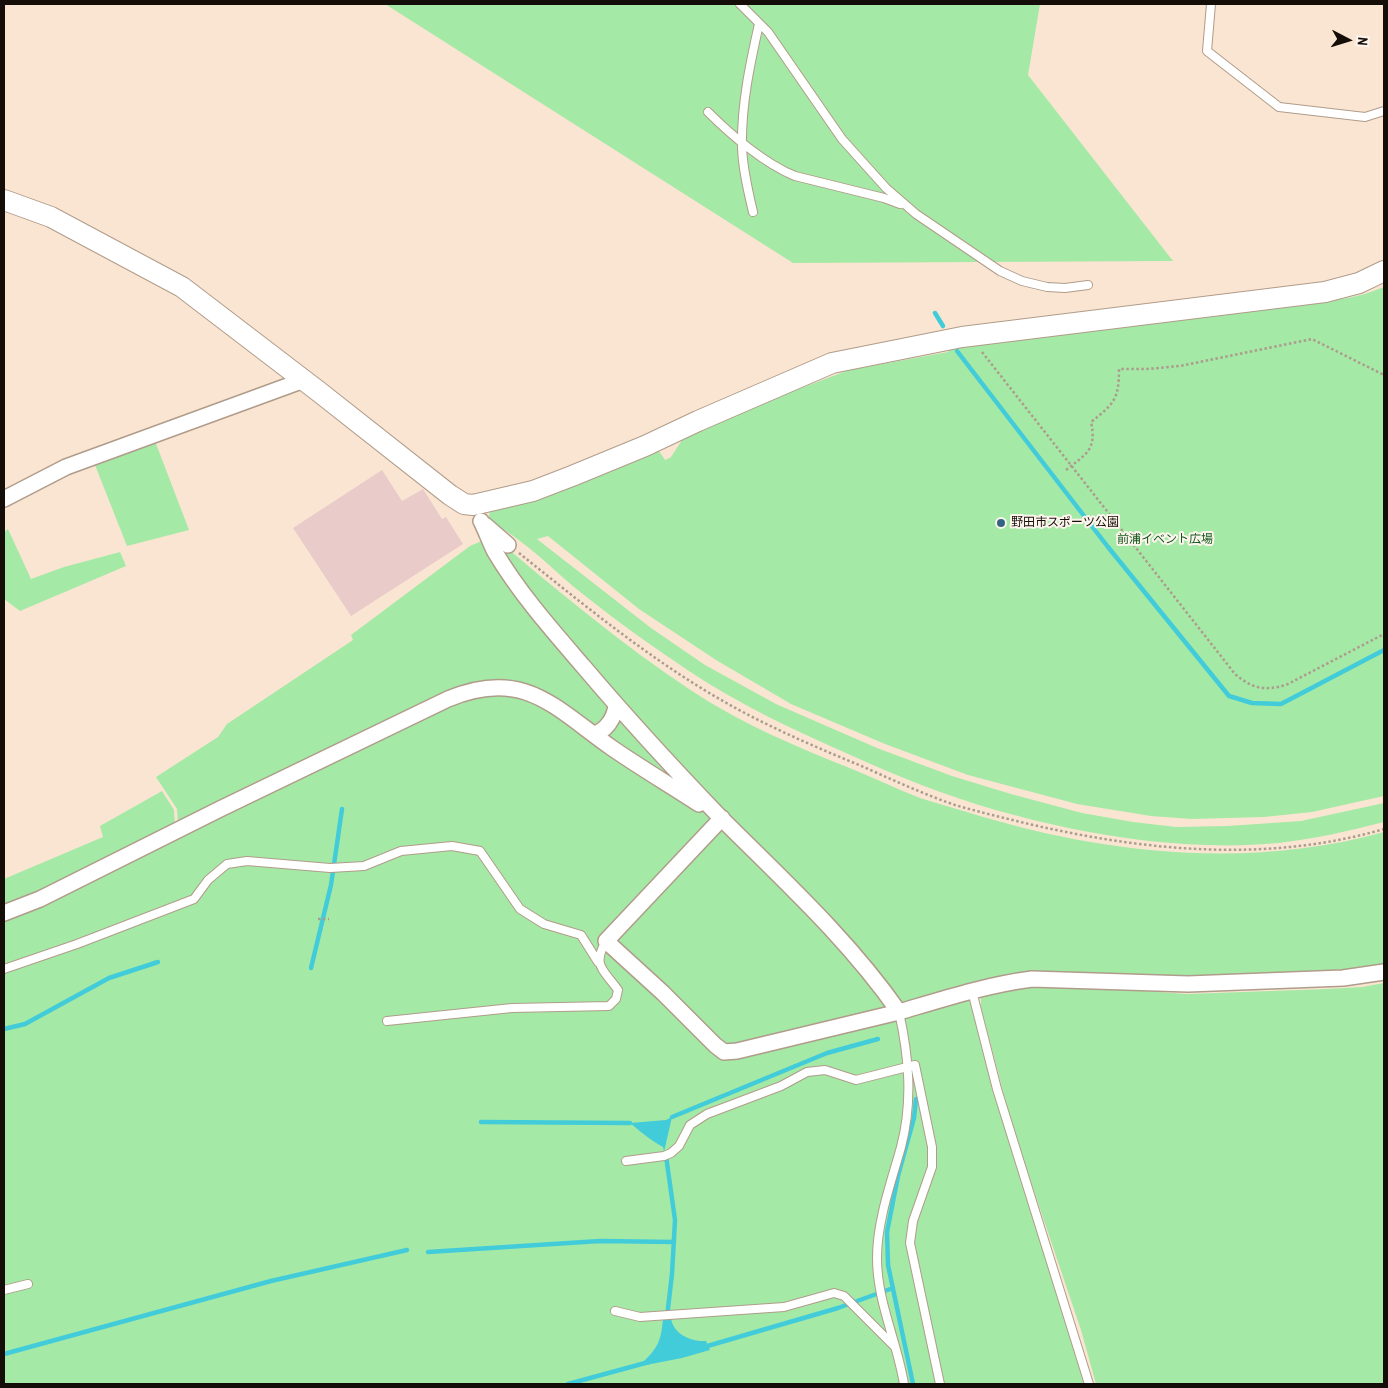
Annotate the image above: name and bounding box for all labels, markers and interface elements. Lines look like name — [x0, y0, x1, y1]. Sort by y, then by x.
north arrow — [1323, 15, 1373, 65]
text: N — [1354, 36, 1372, 46]
place label: 野田市スポーツ公園 — [1011, 516, 1119, 530]
marker: 野田市スポーツ公園 — [995, 517, 1007, 529]
park label: 前浦イベント広場 — [1117, 533, 1213, 547]

